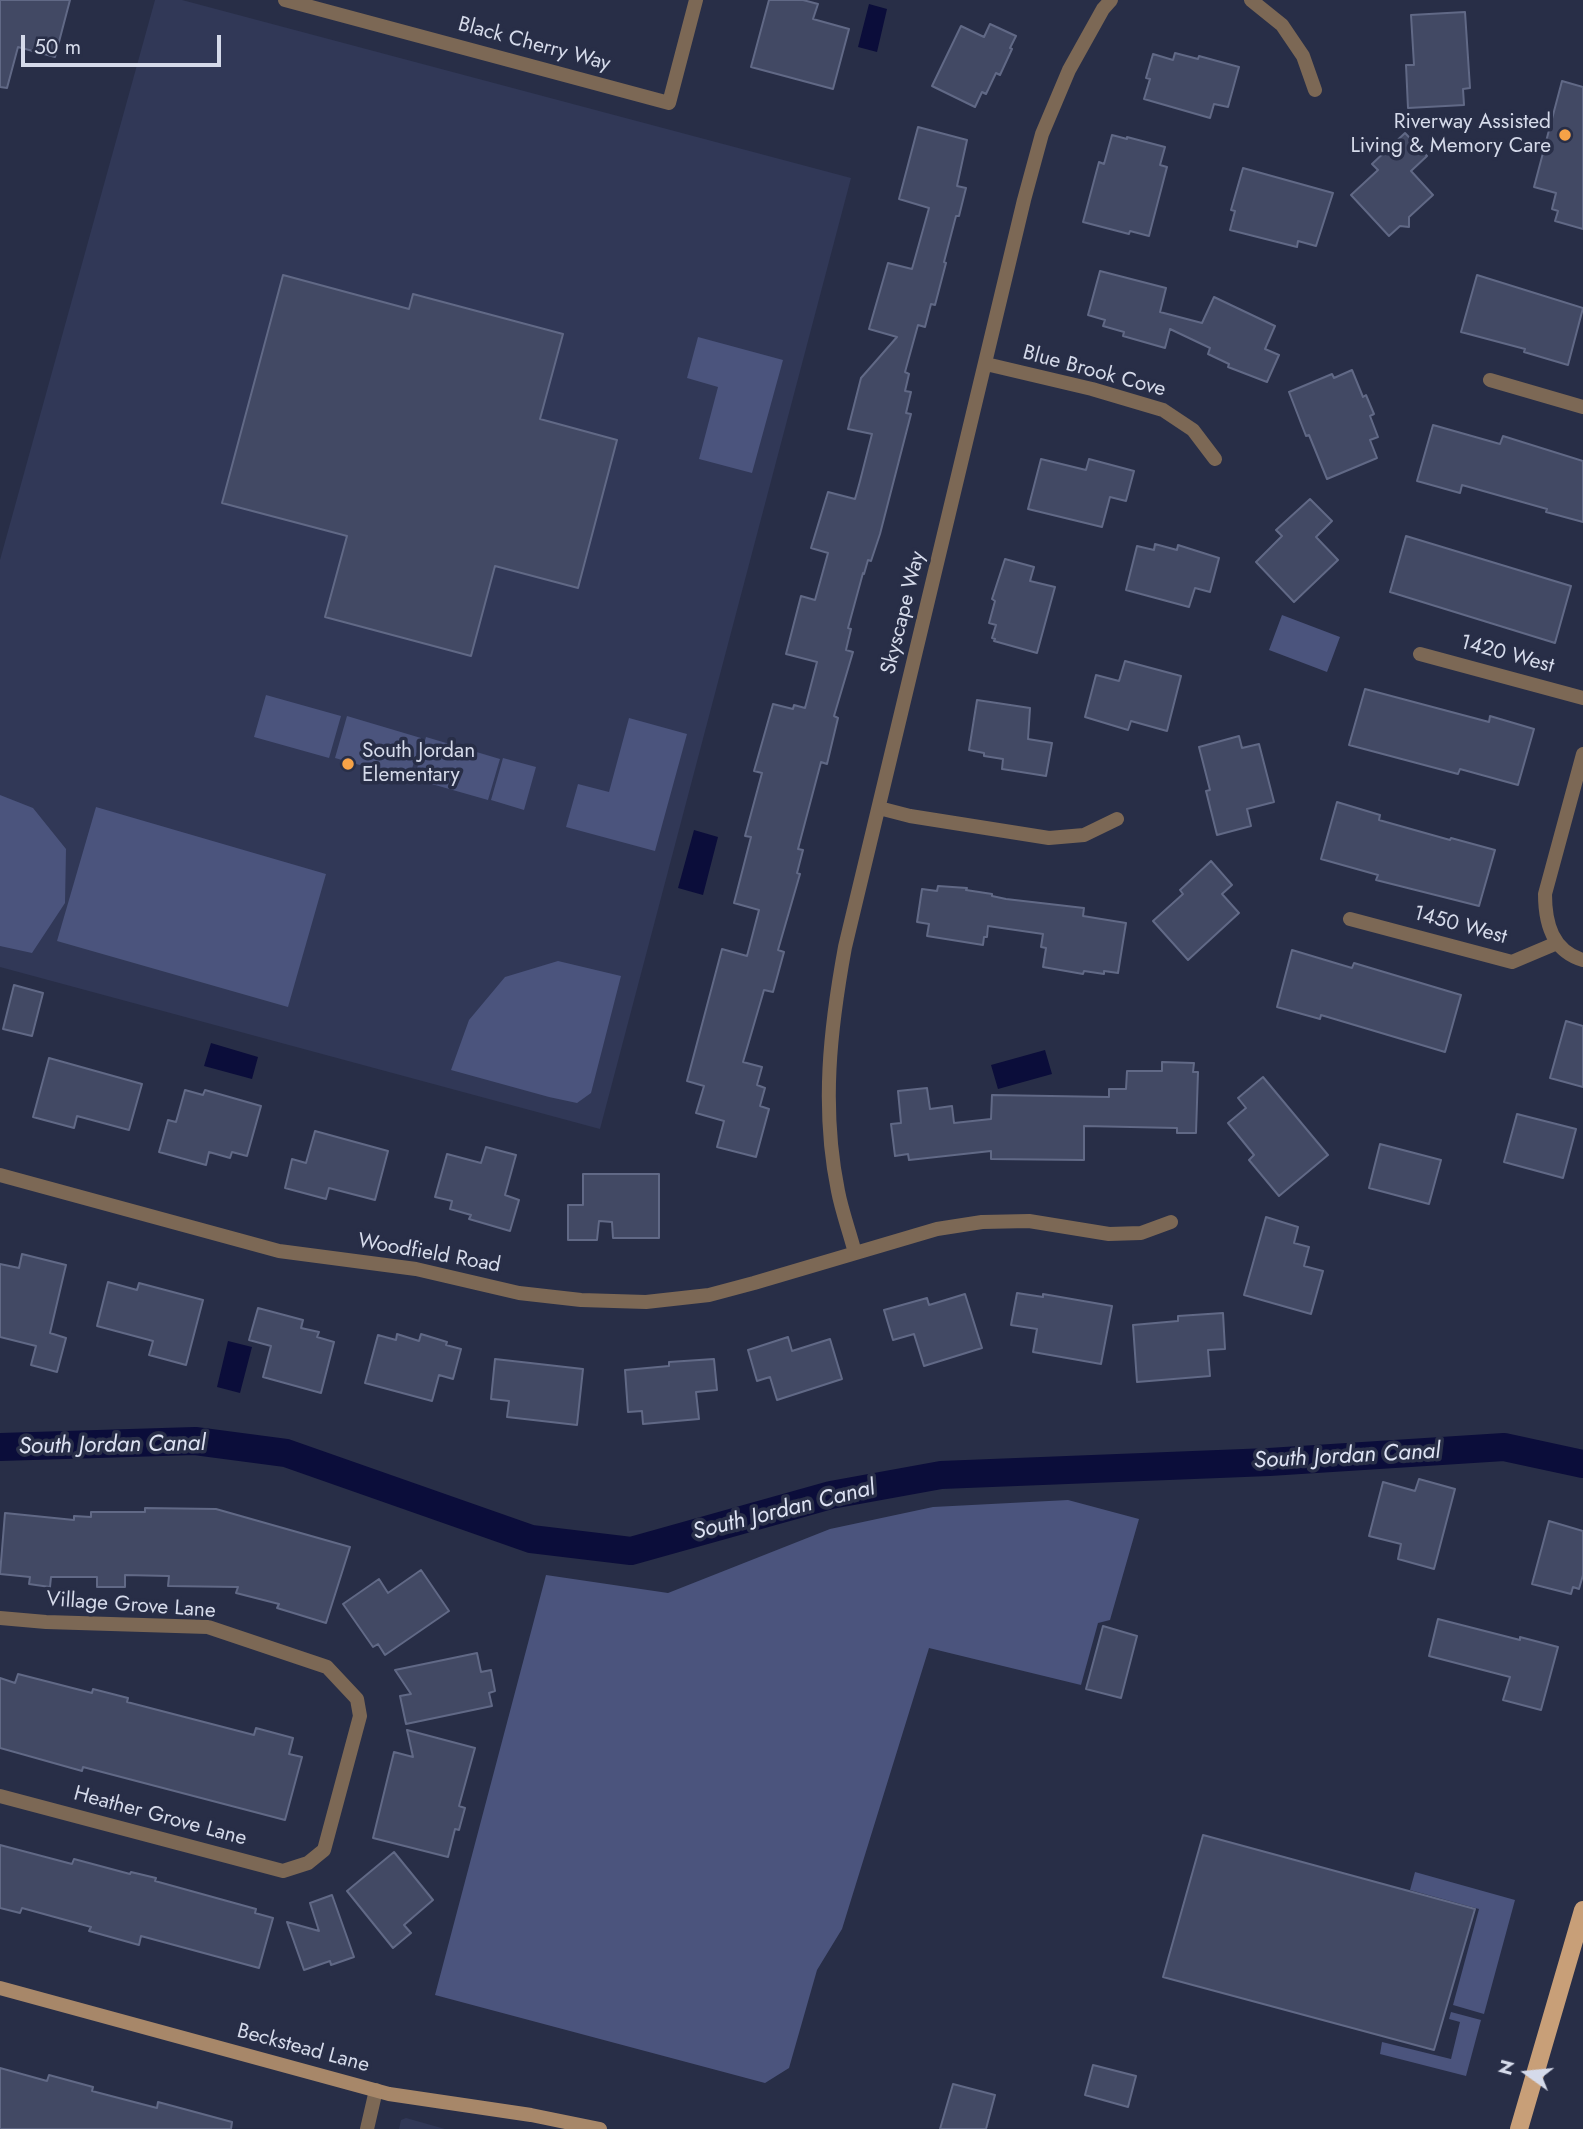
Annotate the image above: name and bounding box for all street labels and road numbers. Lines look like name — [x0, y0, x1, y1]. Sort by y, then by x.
street label: Black Cherry Way — [455, 13, 613, 77]
street label: Blue Brook Cove — [1020, 341, 1168, 403]
street label: Skyscape Way — [877, 549, 931, 677]
street label: 1420 West — [1457, 630, 1557, 680]
street label: 1450 West — [1410, 901, 1510, 951]
street label: Woodfield Road — [356, 1229, 502, 1279]
street label: Village Grove Lane — [45, 1588, 217, 1624]
street label: Heather Grove Lane — [71, 1782, 249, 1852]
street label: Beckstead Lane — [234, 2019, 372, 2079]

